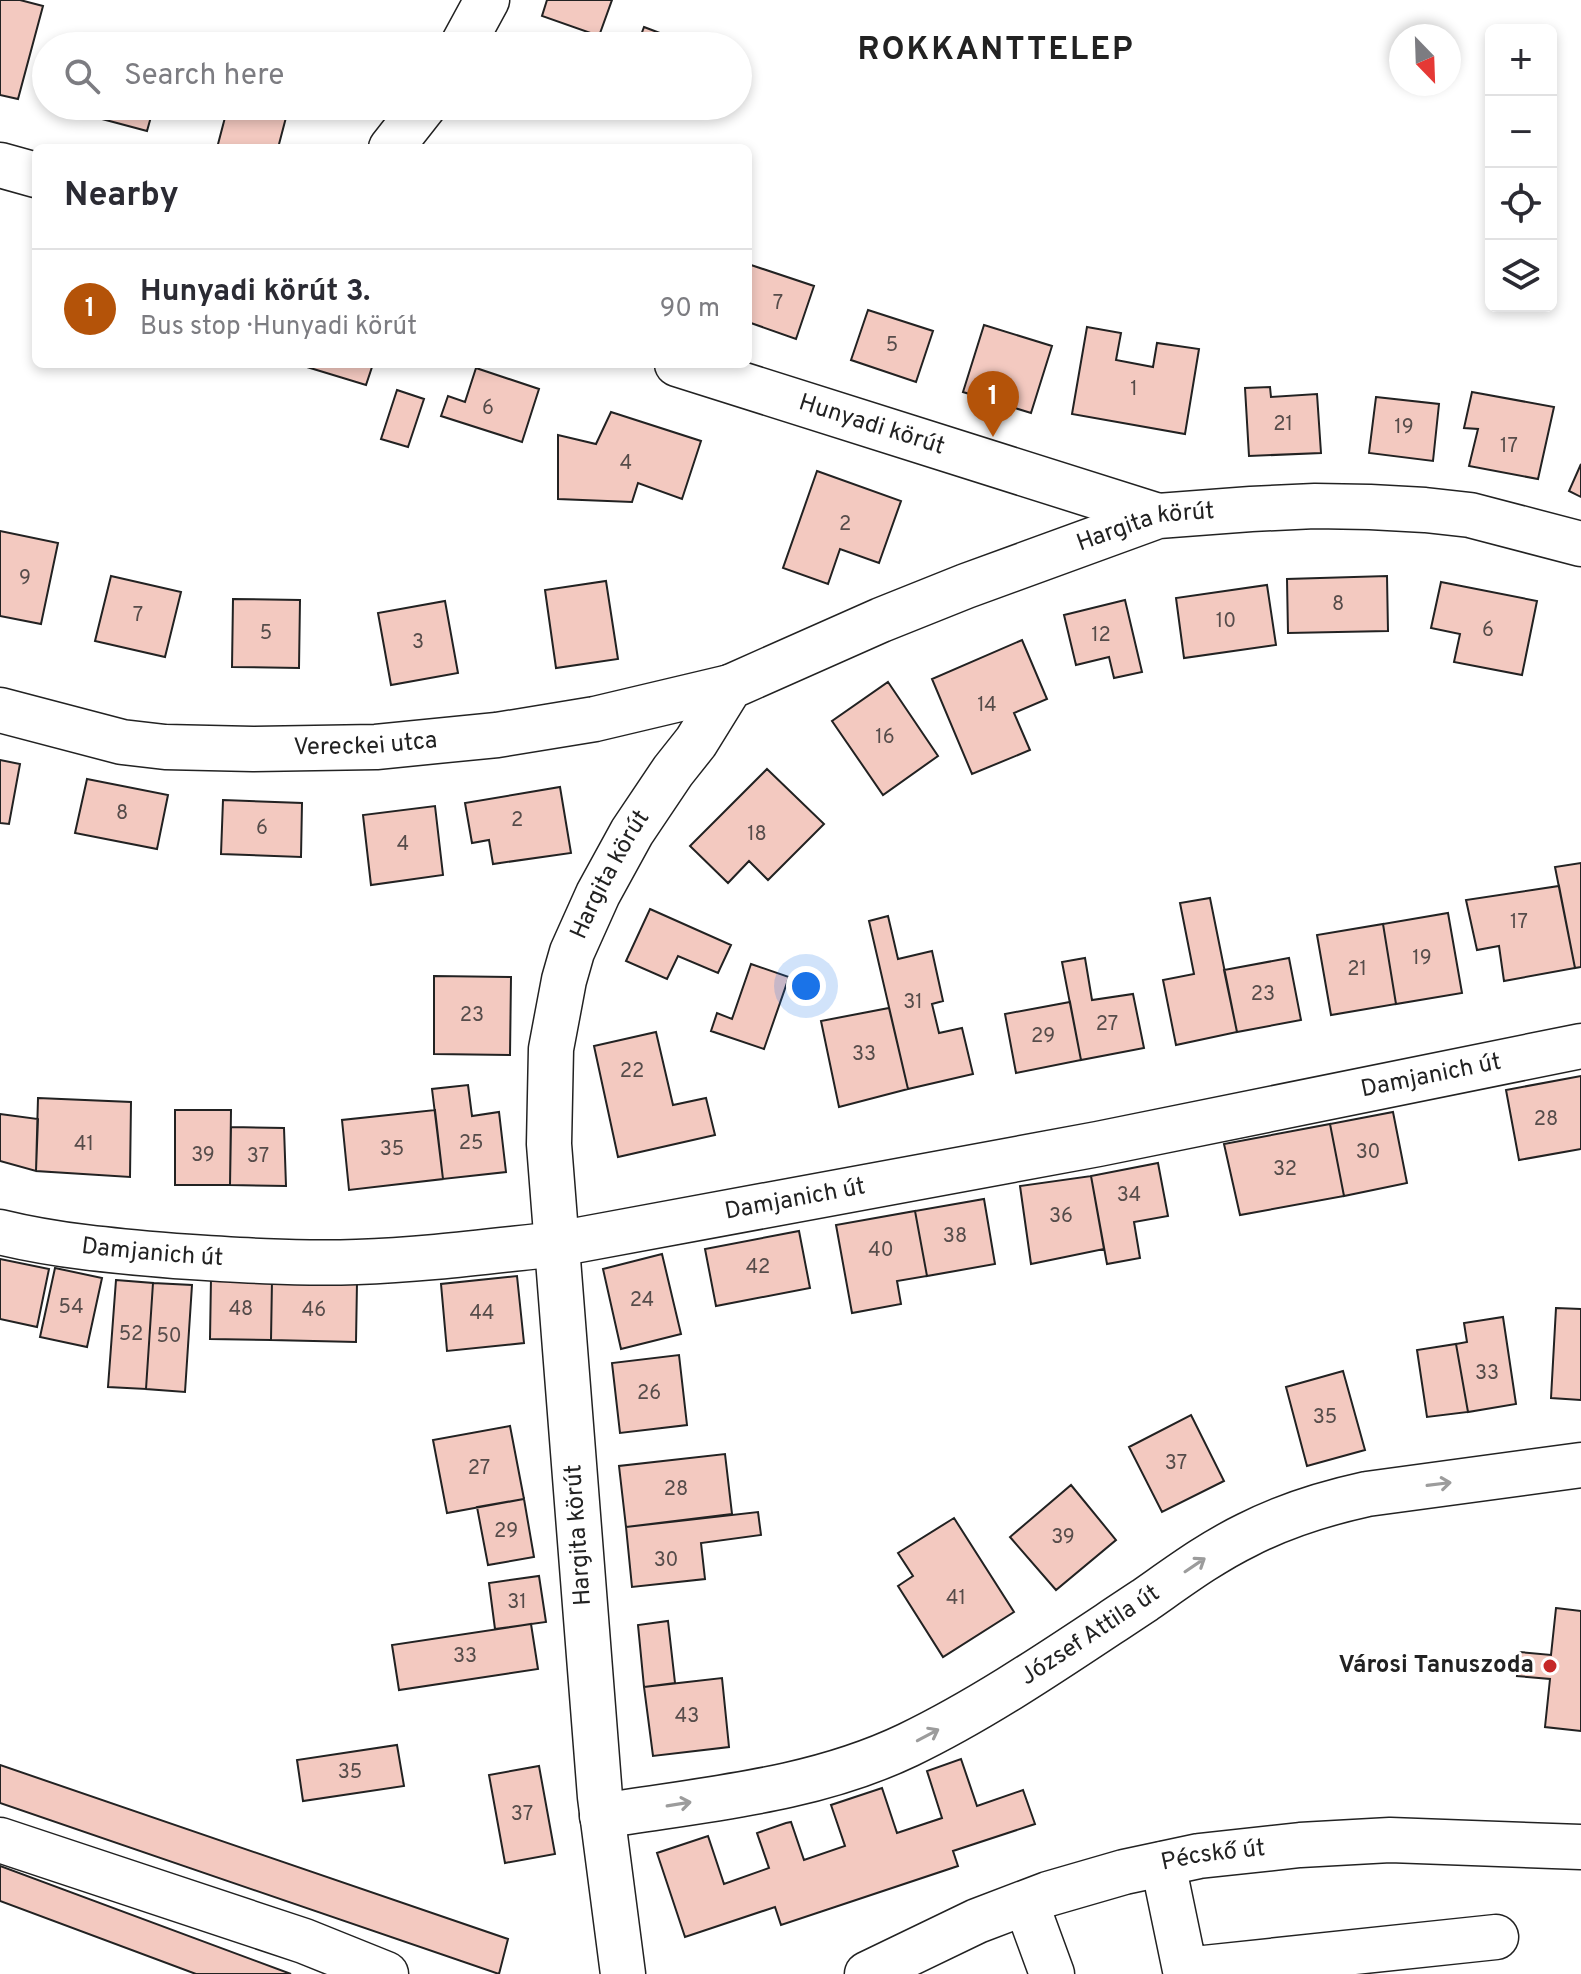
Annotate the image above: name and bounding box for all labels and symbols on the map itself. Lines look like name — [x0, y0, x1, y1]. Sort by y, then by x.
north arrow — [1389, 24, 1461, 96]
district label: ROKKANTTELEP — [858, 31, 1134, 71]
house number: 7 — [773, 291, 783, 317]
house number: 5 — [886, 333, 898, 359]
pin: 1 — [967, 371, 1019, 437]
house number: 1 — [1130, 377, 1138, 403]
street label: Hunyadi körút — [795, 388, 948, 463]
house number: 6 — [482, 396, 494, 422]
house number: 21 — [1273, 412, 1293, 438]
house number: 19 — [1394, 415, 1414, 441]
house number: 17 — [1500, 434, 1518, 460]
house number: 4 — [620, 451, 632, 477]
street label: Hargita körút — [1073, 497, 1215, 559]
house number: 2 — [839, 512, 851, 538]
house number: 9 — [19, 566, 31, 592]
house number: 8 — [1332, 592, 1344, 618]
house number: 7 — [133, 603, 143, 629]
house number: 10 — [1216, 609, 1236, 635]
house number: 6 — [1482, 618, 1494, 644]
house number: 5 — [260, 621, 272, 647]
house number: 12 — [1091, 623, 1111, 649]
house number: 3 — [412, 630, 424, 656]
house number: 14 — [977, 693, 997, 719]
house number: 16 — [875, 725, 895, 751]
street label: Vereckei utca — [293, 726, 439, 763]
house number: 8 — [116, 801, 128, 827]
street label: Hargita körút — [565, 805, 657, 944]
house number: 2 — [511, 808, 523, 834]
house number: 6 — [256, 816, 268, 842]
house number: 18 — [747, 822, 767, 848]
house number: 4 — [397, 832, 409, 858]
house number: 17 — [1510, 910, 1528, 936]
house number: 19 — [1412, 946, 1432, 972]
house number: 21 — [1347, 957, 1367, 983]
your location — [786, 966, 826, 1006]
house number: 23 — [1251, 982, 1275, 1008]
house number: 31 — [903, 990, 923, 1016]
house number: 23 — [460, 1003, 484, 1029]
house number: 27 — [1096, 1012, 1118, 1038]
house number: 29 — [1031, 1024, 1055, 1050]
house number: 33 — [852, 1042, 876, 1068]
street label: Damjanich út — [1358, 1048, 1504, 1105]
house number: 22 — [620, 1059, 644, 1085]
house number: 28 — [1534, 1107, 1558, 1133]
house number: 25 — [459, 1131, 483, 1157]
house number: 41 — [74, 1132, 94, 1158]
house number: 35 — [380, 1137, 404, 1163]
house number: 30 — [1356, 1140, 1380, 1166]
house number: 39 — [191, 1143, 215, 1169]
house number: 37 — [247, 1144, 269, 1170]
house number: 32 — [1273, 1157, 1297, 1183]
street label: Damjanich út — [722, 1172, 868, 1228]
house number: 34 — [1117, 1183, 1141, 1209]
house number: 36 — [1049, 1204, 1073, 1230]
house number: 38 — [943, 1224, 967, 1250]
street label: Damjanich út — [80, 1232, 224, 1274]
house number: 40 — [868, 1238, 894, 1264]
house number: 42 — [746, 1255, 770, 1281]
house number: 24 — [630, 1288, 654, 1314]
house number: 54 — [58, 1295, 84, 1321]
house number: 48 — [229, 1297, 253, 1323]
house number: 46 — [302, 1298, 326, 1324]
house number: 44 — [470, 1301, 494, 1327]
house number: 52 — [119, 1322, 143, 1348]
house number: 50 — [156, 1324, 182, 1350]
house number: 33 — [1475, 1361, 1499, 1387]
house number: 26 — [637, 1381, 661, 1407]
house number: 35 — [1313, 1405, 1337, 1431]
house number: 37 — [1165, 1451, 1187, 1477]
house number: 27 — [468, 1456, 490, 1482]
street label: Hargita körút — [559, 1463, 599, 1607]
one-way arrow — [1425, 1476, 1452, 1491]
house number: 28 — [664, 1477, 688, 1503]
house number: 29 — [494, 1519, 518, 1545]
house number: 39 — [1051, 1525, 1075, 1551]
house number: 30 — [654, 1548, 678, 1574]
one-way arrow — [1183, 1557, 1205, 1573]
street label: József Attila út — [1015, 1579, 1166, 1693]
house number: 41 — [946, 1586, 966, 1612]
house number: 31 — [507, 1590, 527, 1616]
house number: 33 — [453, 1644, 477, 1670]
place label: Városi Tanuszoda — [1338, 1651, 1534, 1681]
marker: Városi Tanuszoda — [1541, 1657, 1559, 1675]
house number: 43 — [675, 1704, 699, 1730]
one-way arrow — [916, 1726, 939, 1742]
house number: 35 — [338, 1760, 362, 1786]
one-way arrow — [666, 1795, 691, 1810]
house number: 37 — [511, 1802, 533, 1828]
street label: Pécskő út — [1158, 1834, 1267, 1879]

